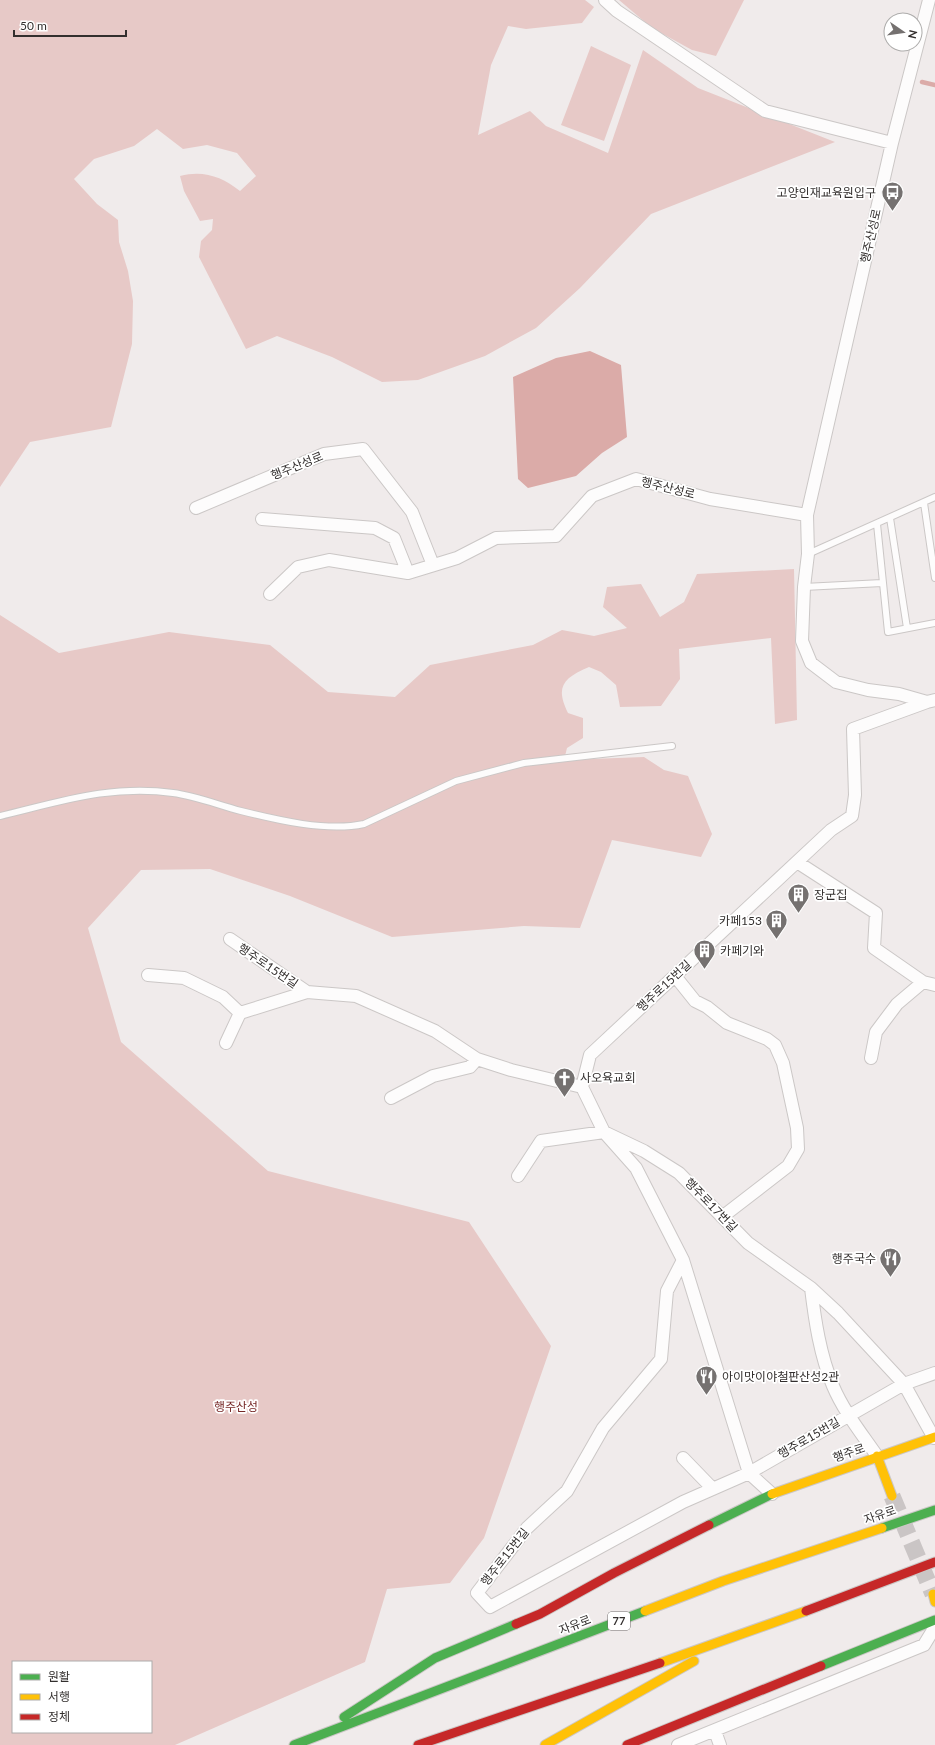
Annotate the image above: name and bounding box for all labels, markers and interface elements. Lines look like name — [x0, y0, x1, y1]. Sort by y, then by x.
scale bar — [14, 12, 126, 38]
north arrow — [883, 12, 923, 52]
text: 50 m — [20, 18, 47, 33]
text: N — [906, 29, 921, 40]
bus stop icon: 고양인재교육원입구 — [879, 180, 905, 213]
place label: 고양인재교육원입구 — [777, 185, 876, 200]
street label: 행주산성로 — [857, 207, 884, 264]
street label: 행주산성로 — [268, 448, 325, 483]
street label: 행주산성로 — [640, 474, 697, 501]
building icon: 장군집 — [785, 882, 811, 915]
place label: 장군집 — [814, 887, 847, 902]
building icon: 카페153 — [764, 908, 790, 941]
place label: 카페153 — [719, 913, 762, 928]
building icon: 카페기와 — [692, 938, 718, 971]
street label: 행주로15번길 — [235, 940, 301, 991]
place label: 카페기와 — [720, 943, 764, 958]
street label: 행주로15번길 — [633, 957, 694, 1015]
church icon: 사오육교회 — [551, 1065, 577, 1098]
place label: 사오육교회 — [580, 1070, 635, 1085]
street label: 행주로17번길 — [682, 1175, 741, 1235]
restaurant icon: 행주국수 — [878, 1246, 904, 1279]
place label: 행주국수 — [832, 1251, 876, 1266]
restaurant icon: 아이맛이야철판산성2관 — [694, 1364, 720, 1397]
place label: 아이맛이야철판산성2관 — [722, 1369, 839, 1384]
park label: 행주산성 — [214, 1399, 258, 1414]
street label: 행주로15번길 — [775, 1414, 842, 1461]
street label: 행주로 — [831, 1440, 867, 1465]
street label: 자유로 — [862, 1502, 898, 1527]
street label: 행주로15번길 — [477, 1525, 532, 1589]
street label: 자유로 — [557, 1612, 593, 1637]
road number: 77 — [608, 1612, 630, 1630]
legend — [12, 1661, 152, 1733]
text: 원활 — [48, 1669, 70, 1684]
text: 서행 — [48, 1689, 70, 1704]
text: 정체 — [48, 1709, 70, 1724]

